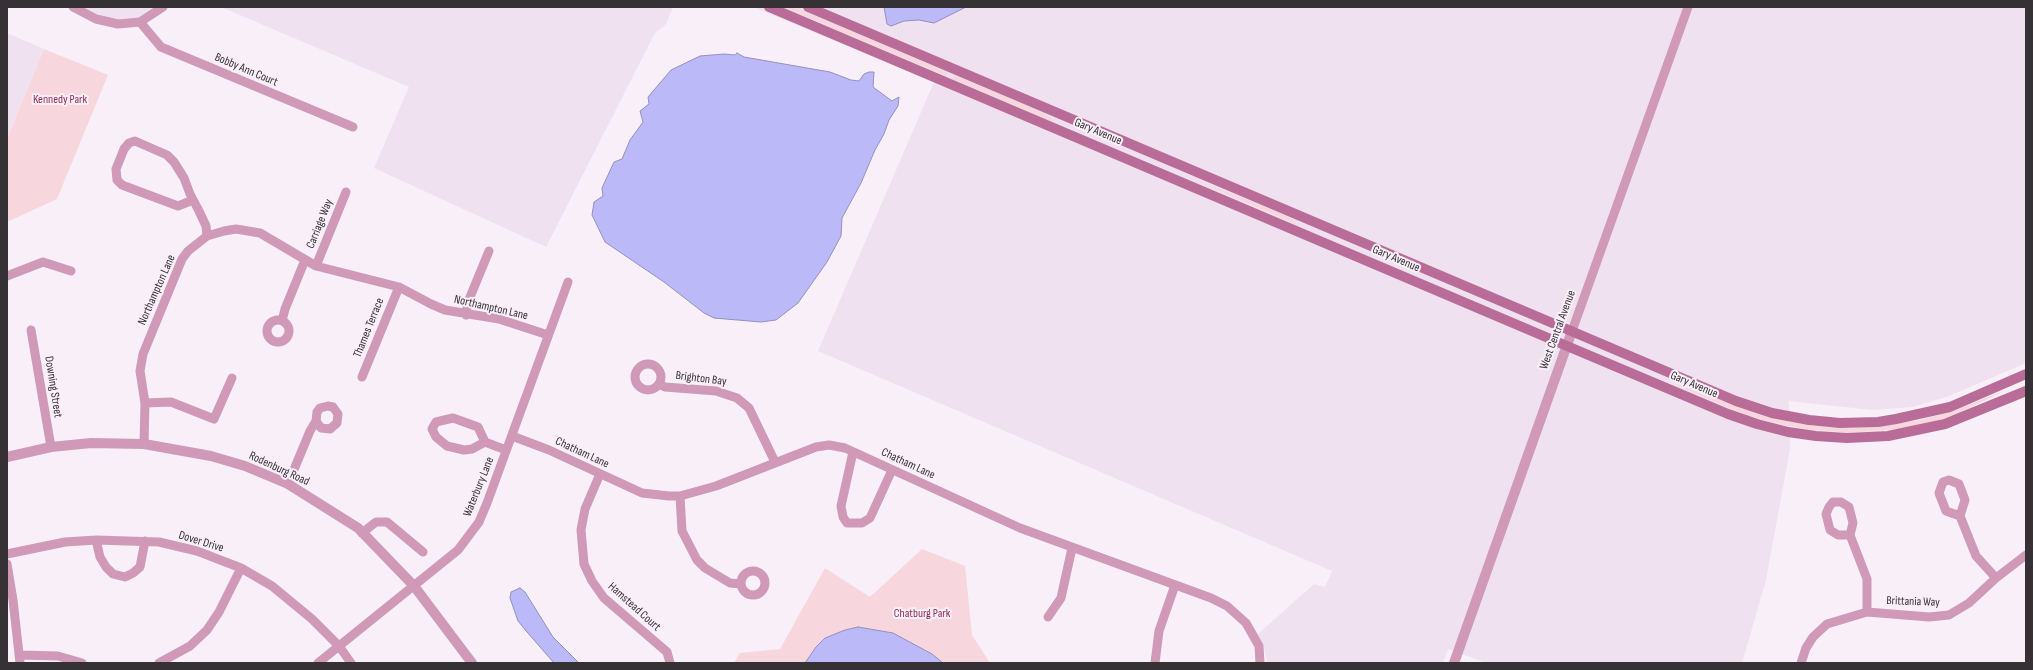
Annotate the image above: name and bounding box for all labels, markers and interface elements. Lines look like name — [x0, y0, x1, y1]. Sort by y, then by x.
street label: Bobby Ann Court — [212, 50, 280, 90]
park label: Kennedy Park — [33, 93, 87, 107]
street label: Gary Avenue — [1072, 116, 1124, 148]
street label: Carriage Way — [304, 197, 336, 251]
street label: Gary Avenue — [1370, 243, 1422, 275]
street label: Northampton Lane — [135, 253, 179, 327]
street label: West Central Avenue — [1537, 289, 1579, 371]
street label: Northampton Lane — [453, 293, 529, 323]
street label: Thames Terrace — [351, 296, 387, 360]
street label: Downing Street — [41, 355, 65, 419]
street label: Brighton Bay — [675, 369, 727, 389]
street label: Gary Avenue — [1668, 369, 1720, 401]
street label: Chatham Lane — [553, 434, 611, 472]
street label: Chatham Lane — [879, 445, 937, 483]
street label: Rodenburg Road — [246, 449, 312, 489]
street label: Waterbury Lane — [461, 455, 497, 519]
street label: Dover Drive — [177, 528, 225, 556]
street label: Hamstead Court — [605, 580, 663, 634]
street label: Brittania Way — [1886, 594, 1940, 610]
park label: Chatburg Park — [894, 607, 950, 621]

